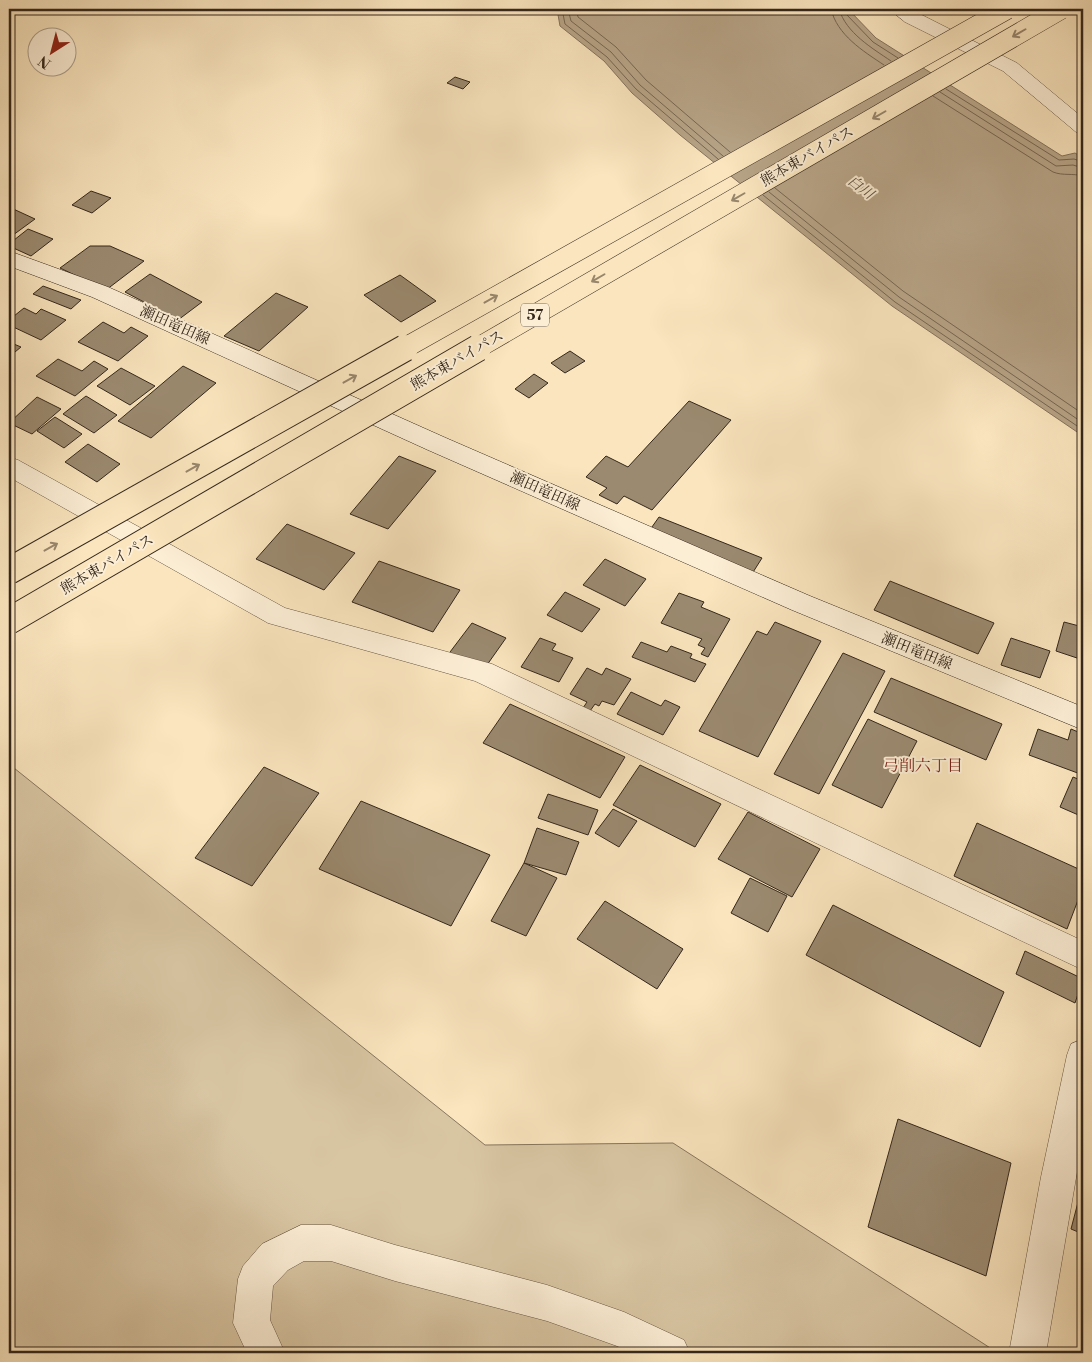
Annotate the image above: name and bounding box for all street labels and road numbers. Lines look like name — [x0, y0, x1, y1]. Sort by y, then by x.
street label: 熊本東バイパス — [757, 122, 857, 191]
street label: 瀬田竜田線 — [137, 302, 213, 349]
road number: 57 — [521, 304, 549, 326]
street label: 熊本東バイパス — [407, 326, 507, 395]
street label: 瀬田竜田線 — [507, 468, 583, 515]
street label: 熊本東バイパス — [57, 530, 157, 599]
street label: 瀬田竜田線 — [878, 629, 955, 674]

